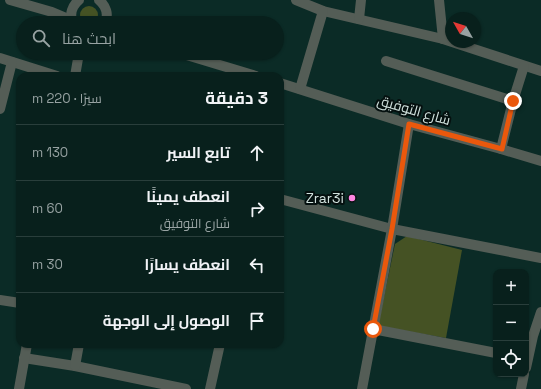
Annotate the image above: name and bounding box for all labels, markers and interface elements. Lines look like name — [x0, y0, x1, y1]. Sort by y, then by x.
north arrow — [445, 12, 481, 48]
search box — [16, 16, 284, 60]
icon: search — [30, 27, 52, 49]
text: ابحث هنا — [62, 29, 116, 48]
text: 3 دقيقة — [205, 87, 268, 109]
text: سيرًا · 220 m — [32, 90, 102, 107]
street label: شارع التوفيق — [375, 91, 453, 129]
route end — [504, 92, 522, 110]
icon: ahead — [246, 142, 268, 164]
text: تابع السير — [167, 143, 230, 162]
text: 130 m — [32, 144, 68, 161]
text: انعطف يمينًا — [146, 187, 230, 206]
place label: Zrar3i — [306, 189, 344, 207]
marker: Zrar3i — [347, 193, 357, 203]
icon: right — [246, 198, 268, 220]
text: 60 m — [32, 200, 63, 217]
text: شارع التوفيق — [160, 215, 230, 232]
icon: left — [246, 254, 268, 276]
text: انعطف يسارًا — [144, 255, 230, 274]
text: 30 m — [32, 256, 63, 273]
map controls — [493, 269, 529, 377]
button: + — [493, 269, 529, 305]
button: − — [493, 305, 529, 341]
icon: arrive — [246, 310, 268, 332]
text: الوصول إلى الوجهة — [103, 311, 230, 330]
route start — [364, 320, 382, 338]
button: locate — [493, 341, 529, 377]

